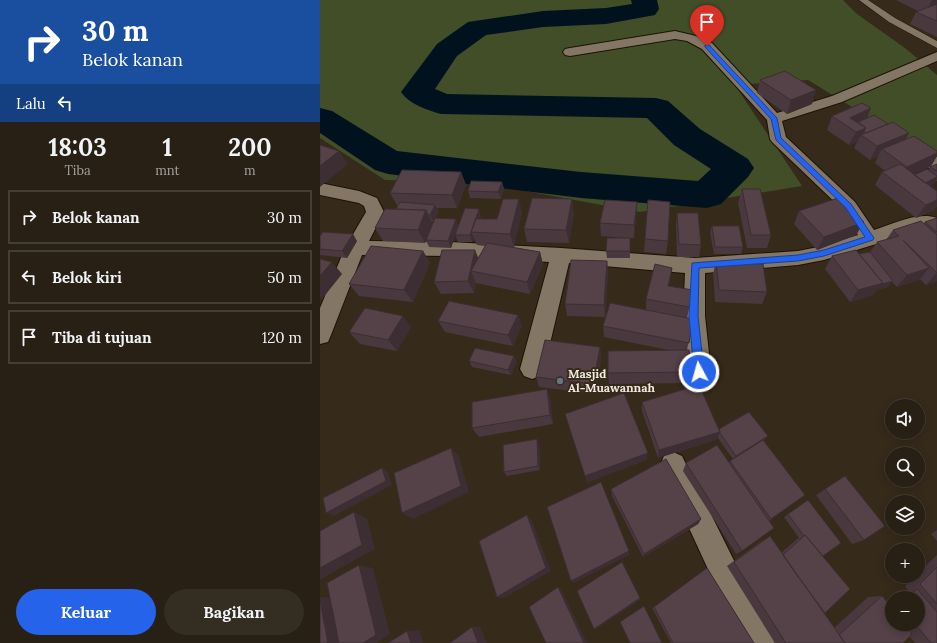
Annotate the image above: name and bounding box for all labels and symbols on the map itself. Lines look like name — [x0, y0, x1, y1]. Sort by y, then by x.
pin — [690, 5, 724, 46]
position arrow — [678, 351, 720, 393]
place label: Masjid Al-Muawannah — [568, 366, 656, 395]
marker: Masjid Al-Muawannah — [555, 376, 565, 386]

